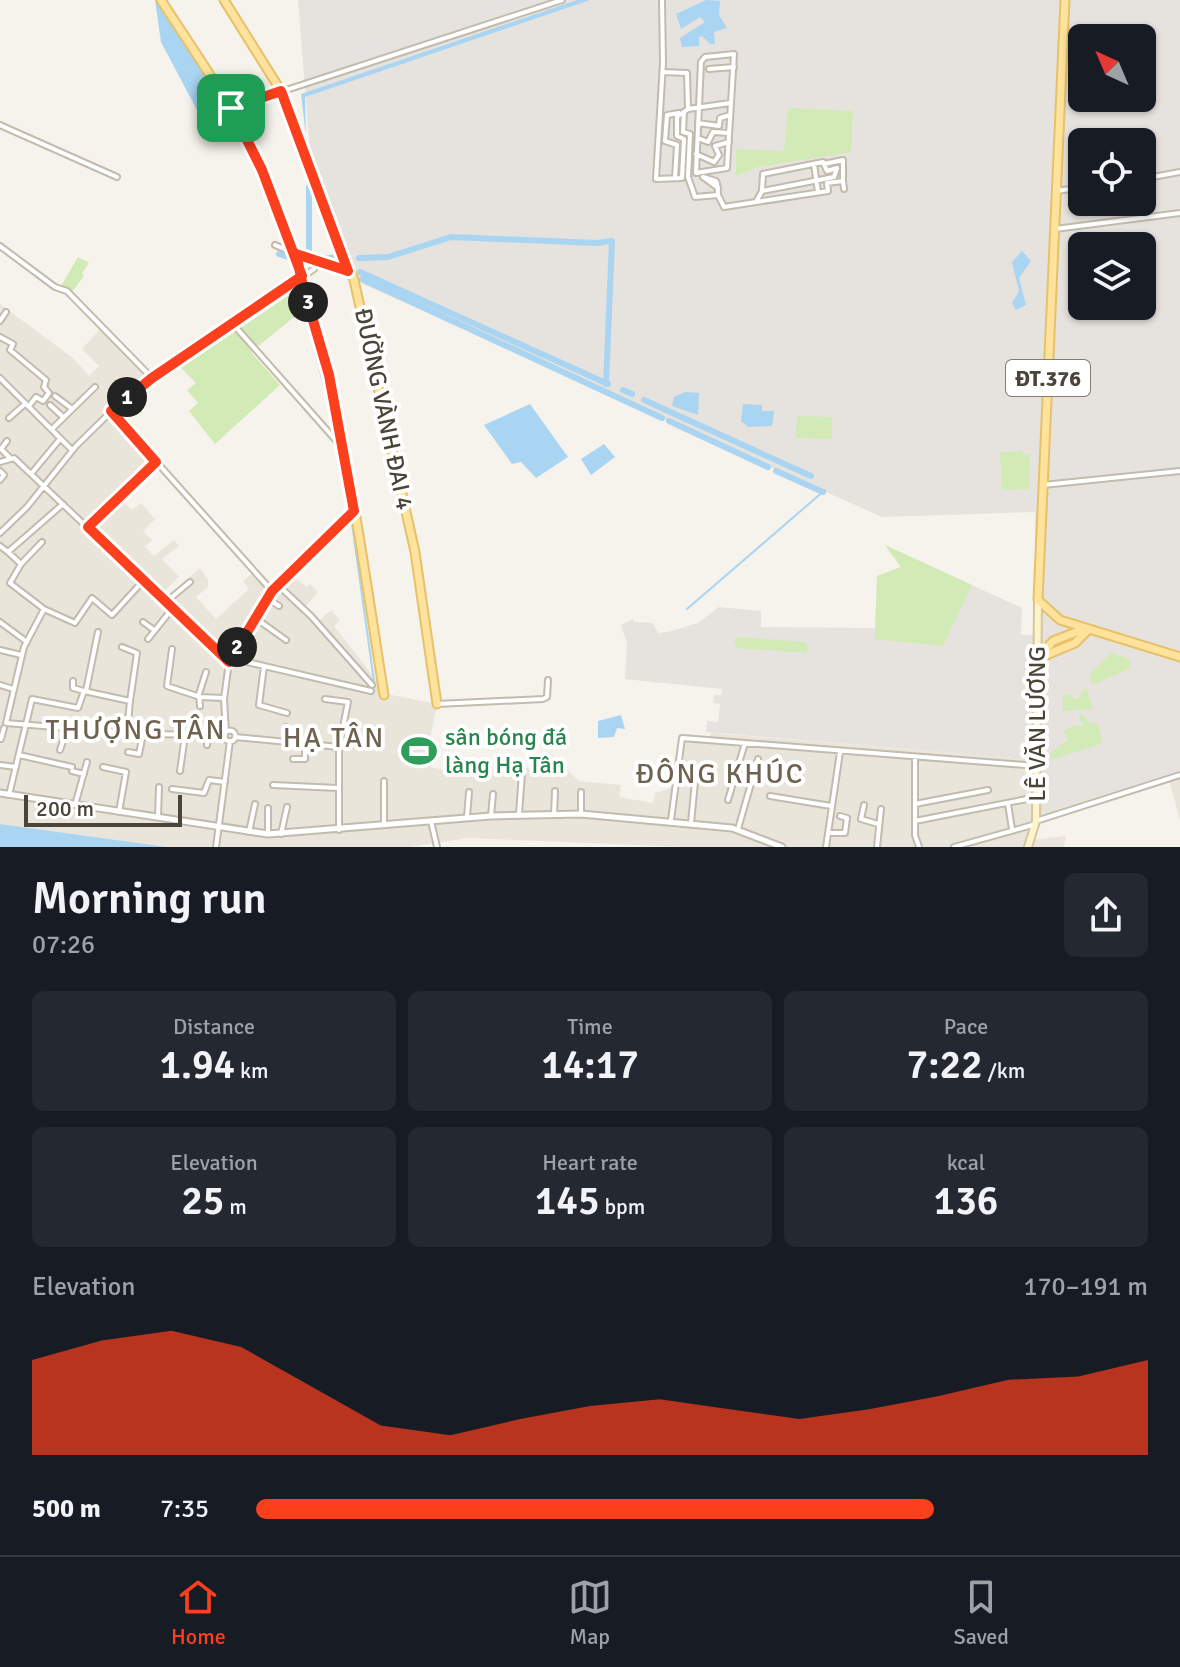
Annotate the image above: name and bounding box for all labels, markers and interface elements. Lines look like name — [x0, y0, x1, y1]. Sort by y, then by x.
north arrow — [1068, 24, 1156, 112]
map controls — [1068, 24, 1156, 320]
pin — [197, 74, 265, 142]
icon: arrive — [209, 86, 253, 130]
button: locate — [1068, 128, 1156, 216]
button: layers — [1068, 232, 1156, 320]
pin: 3 — [288, 282, 328, 322]
text: 3 — [302, 288, 314, 315]
street label: ĐƯỜNG VÀNH ĐAI 4 — [348, 305, 420, 513]
road number: ĐT.376 — [1006, 360, 1090, 396]
pin: 1 — [107, 377, 147, 417]
text: 1 — [121, 383, 133, 410]
pin: 2 — [217, 627, 257, 667]
text: 2 — [231, 633, 243, 660]
street label: LÊ VĂN LƯƠNG — [1022, 646, 1052, 802]
district label: THƯỢNG TÂN — [45, 713, 227, 747]
district label: HẠ TÂN — [283, 721, 385, 755]
place label: sân bóng đá làng Hạ Tân — [445, 722, 567, 780]
sports icon: sân bóng đá làng Hạ Tân — [400, 732, 438, 770]
district label: ĐÔNG KHÚC — [635, 757, 805, 791]
scale bar — [24, 791, 182, 827]
text: 200 m — [36, 795, 94, 822]
text: Morning run — [32, 872, 267, 926]
button: share — [1064, 873, 1148, 957]
text: 07:26 — [32, 929, 95, 961]
text: Distance — [173, 1013, 255, 1040]
text: Time — [567, 1013, 613, 1040]
text: Pace — [944, 1013, 988, 1040]
text: 1.94 — [159, 1040, 235, 1090]
text: 14:17 — [541, 1040, 639, 1090]
text: 7:22 — [907, 1040, 983, 1090]
text: km — [235, 1057, 269, 1084]
text: /km — [983, 1057, 1025, 1084]
text: Elevation — [170, 1149, 258, 1176]
text: Heart rate — [542, 1149, 638, 1176]
text: kcal — [947, 1149, 985, 1176]
text: 25 — [181, 1176, 224, 1226]
text: 145 — [535, 1176, 600, 1226]
text: 136 — [934, 1176, 998, 1226]
text: m — [224, 1193, 247, 1220]
text: bpm — [600, 1193, 645, 1220]
text: Elevation — [32, 1271, 136, 1303]
text: 170–191 m — [1024, 1271, 1148, 1303]
text: 500 m — [32, 1493, 101, 1525]
text: 7:35 — [160, 1493, 209, 1525]
tab: Home — [171, 1575, 226, 1650]
tab: Map — [568, 1575, 612, 1650]
tab: Saved — [954, 1575, 1009, 1650]

